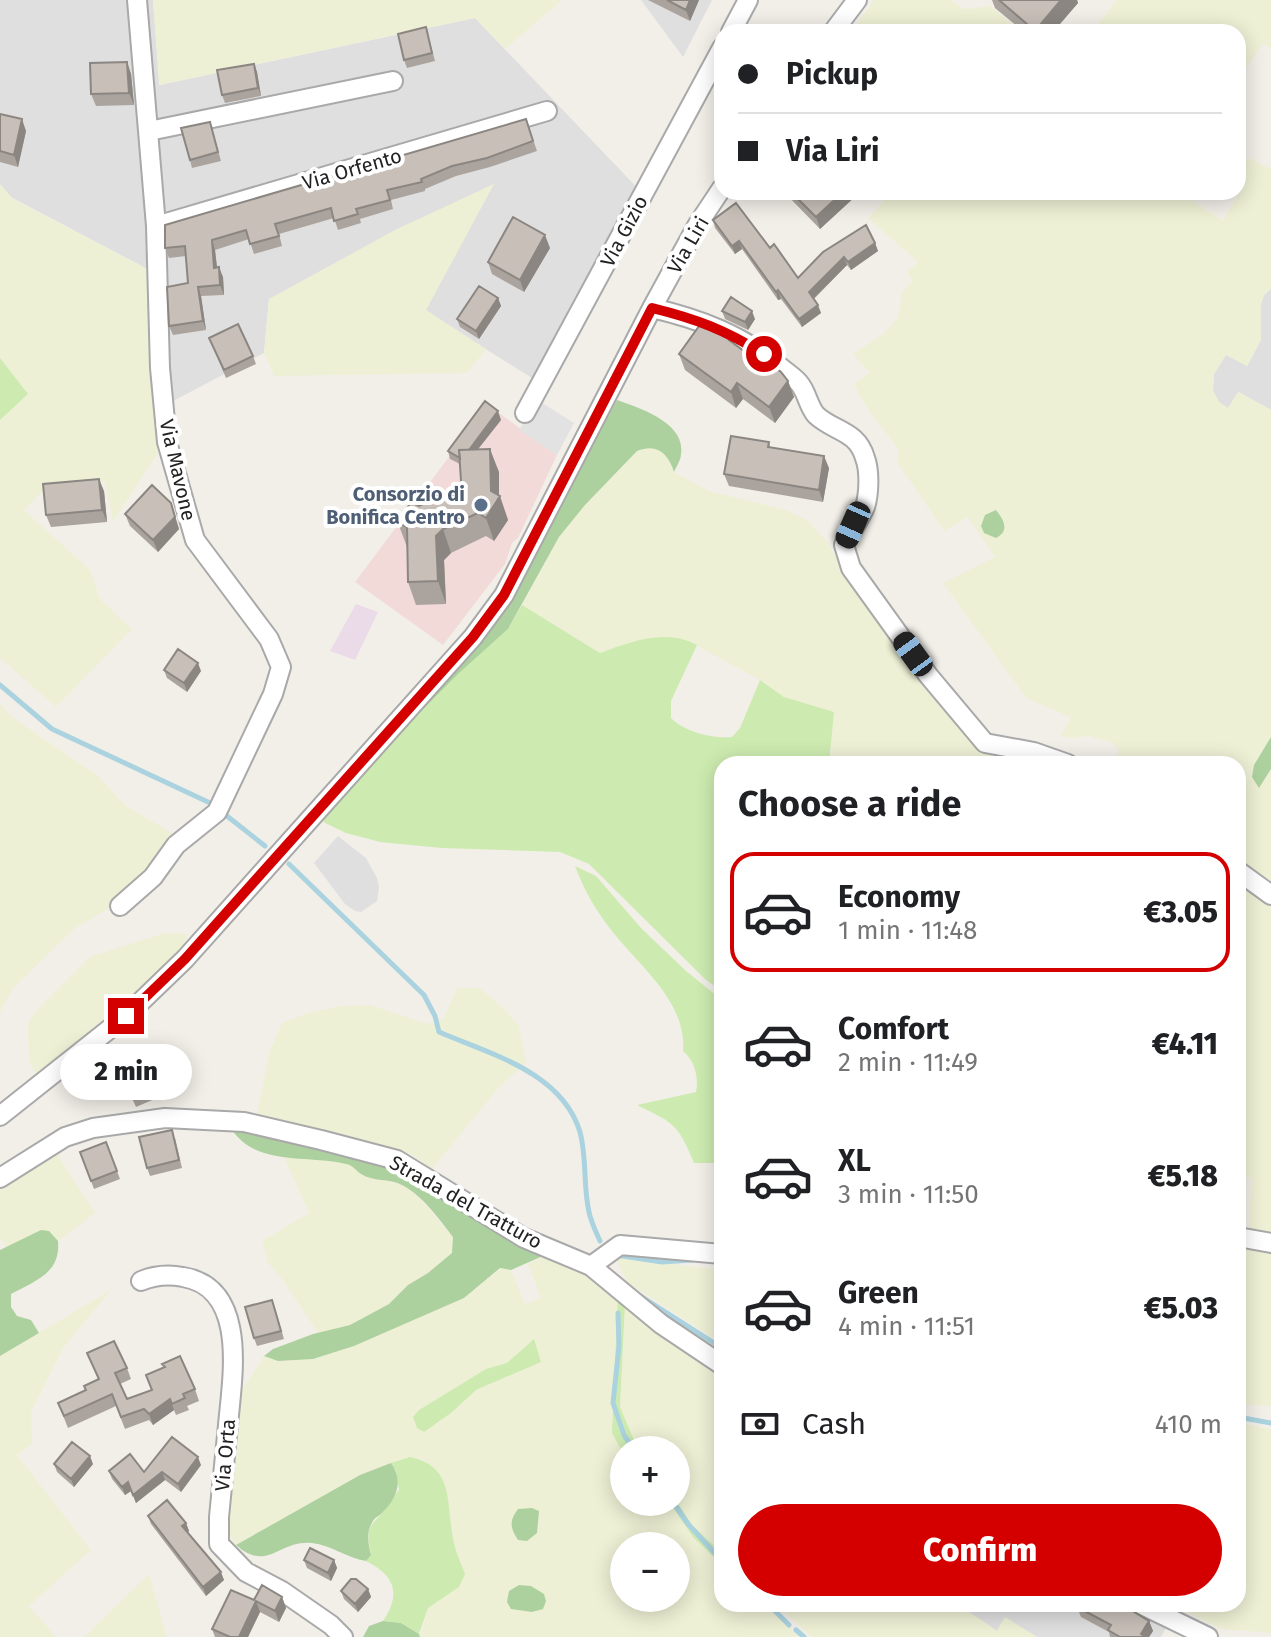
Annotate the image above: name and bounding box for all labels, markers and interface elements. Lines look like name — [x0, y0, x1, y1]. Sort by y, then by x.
text: Pickup — [786, 56, 878, 92]
text: Via Liri — [786, 133, 879, 169]
street label: Via Orfento — [300, 143, 404, 195]
street label: Via Gizio — [595, 191, 653, 271]
street label: Via Liri — [662, 212, 714, 278]
route start — [746, 336, 782, 372]
street label: Via Mavone — [155, 417, 201, 523]
place label: Consorzio di Bonifica Centro — [326, 482, 465, 529]
marker: Consorzio di Bonifica Centro — [472, 496, 490, 514]
car — [832, 498, 874, 552]
car — [889, 628, 937, 680]
text: Choose a ride — [738, 782, 961, 826]
icon: car — [742, 876, 814, 948]
text: Economy — [838, 879, 960, 915]
text: €3.05 — [1143, 894, 1218, 930]
text: 1 min · 11:48 — [838, 915, 977, 946]
route end — [108, 998, 144, 1034]
icon: car — [742, 1008, 814, 1080]
text: Comfort — [838, 1011, 949, 1047]
text: €4.11 — [1152, 1026, 1218, 1062]
callout: 2 min — [60, 1044, 192, 1100]
text: 2 min · 11:49 — [838, 1047, 978, 1078]
text: 2 min — [94, 1056, 158, 1087]
icon: car — [742, 1140, 814, 1212]
text: XL — [838, 1143, 871, 1179]
street label: Strada del Tratturo — [386, 1150, 546, 1254]
text: €5.18 — [1148, 1158, 1218, 1194]
text: 3 min · 11:50 — [838, 1179, 979, 1210]
icon: car — [742, 1272, 814, 1344]
text: Green — [838, 1275, 919, 1311]
text: €5.03 — [1144, 1290, 1218, 1326]
text: 4 min · 11:51 — [838, 1311, 975, 1342]
icon: cash — [738, 1402, 782, 1446]
text: Cash — [802, 1406, 866, 1442]
text: 410 m — [1155, 1409, 1222, 1440]
street label: Via Orta — [210, 1418, 240, 1492]
map controls — [610, 1436, 690, 1612]
button: + — [610, 1436, 690, 1516]
button: Confirm — [738, 1504, 1222, 1596]
button: − — [610, 1532, 690, 1612]

